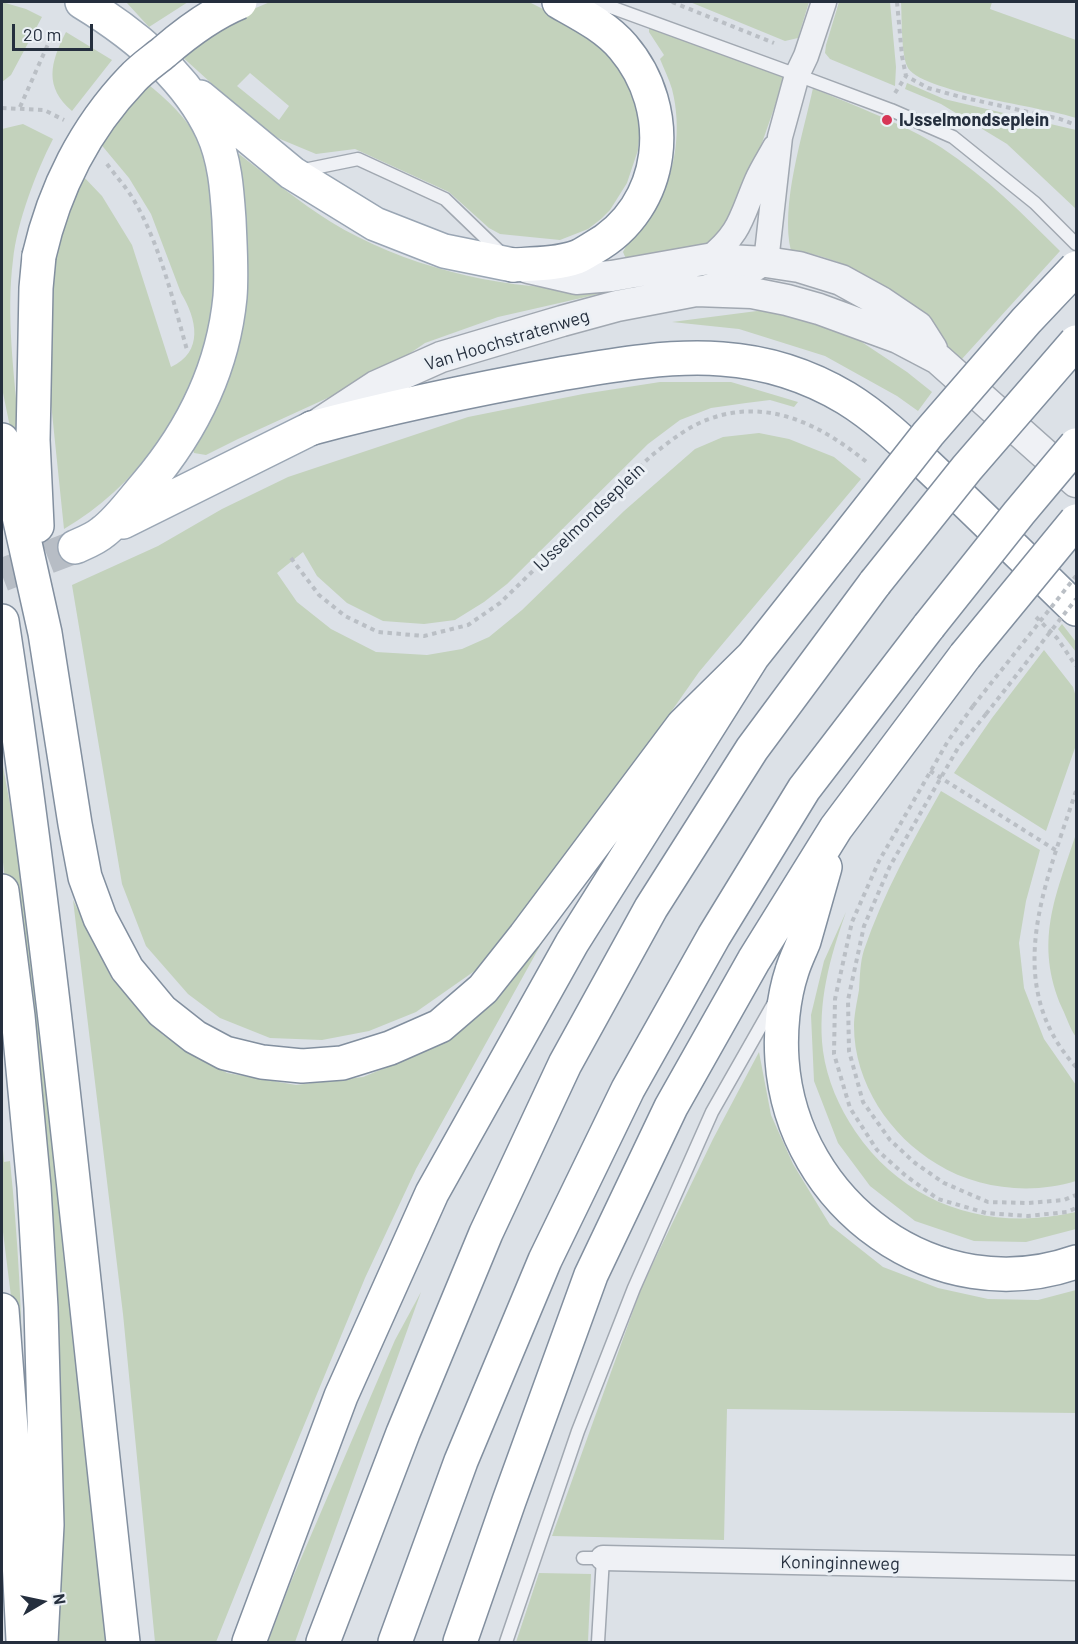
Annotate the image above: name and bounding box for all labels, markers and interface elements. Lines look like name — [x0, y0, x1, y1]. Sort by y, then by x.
scale bar — [15, 12, 96, 50]
text: 20 m — [23, 23, 61, 45]
place label: IJsselmondseplein — [899, 109, 1049, 131]
marker: IJsselmondseplein — [880, 113, 894, 127]
street label: Van Hoochstratenweg — [422, 305, 592, 375]
street label: IJsselmondseplein — [529, 459, 649, 575]
street label: Koninginneweg — [780, 1551, 900, 1575]
north arrow — [12, 1572, 72, 1632]
text: N — [50, 1592, 70, 1606]

